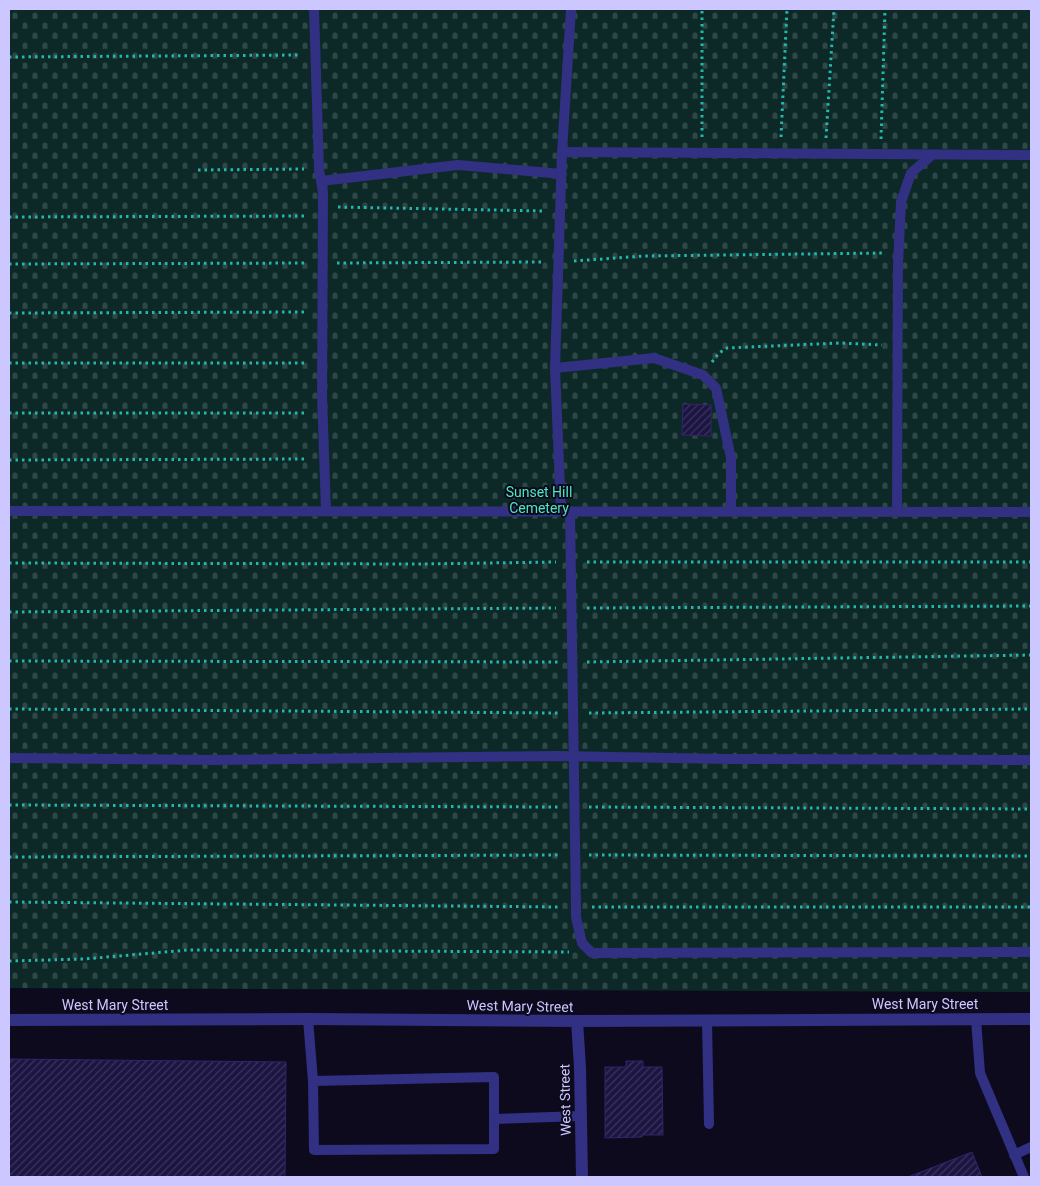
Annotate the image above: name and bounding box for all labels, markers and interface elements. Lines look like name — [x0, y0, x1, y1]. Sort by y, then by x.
park label: Sunset Hill Cemetery — [506, 484, 572, 516]
street label: West Mary Street — [872, 996, 979, 1012]
street label: West Mary Street — [62, 997, 169, 1013]
street label: West Mary Street — [467, 997, 574, 1015]
street label: West Street — [556, 1064, 574, 1136]

